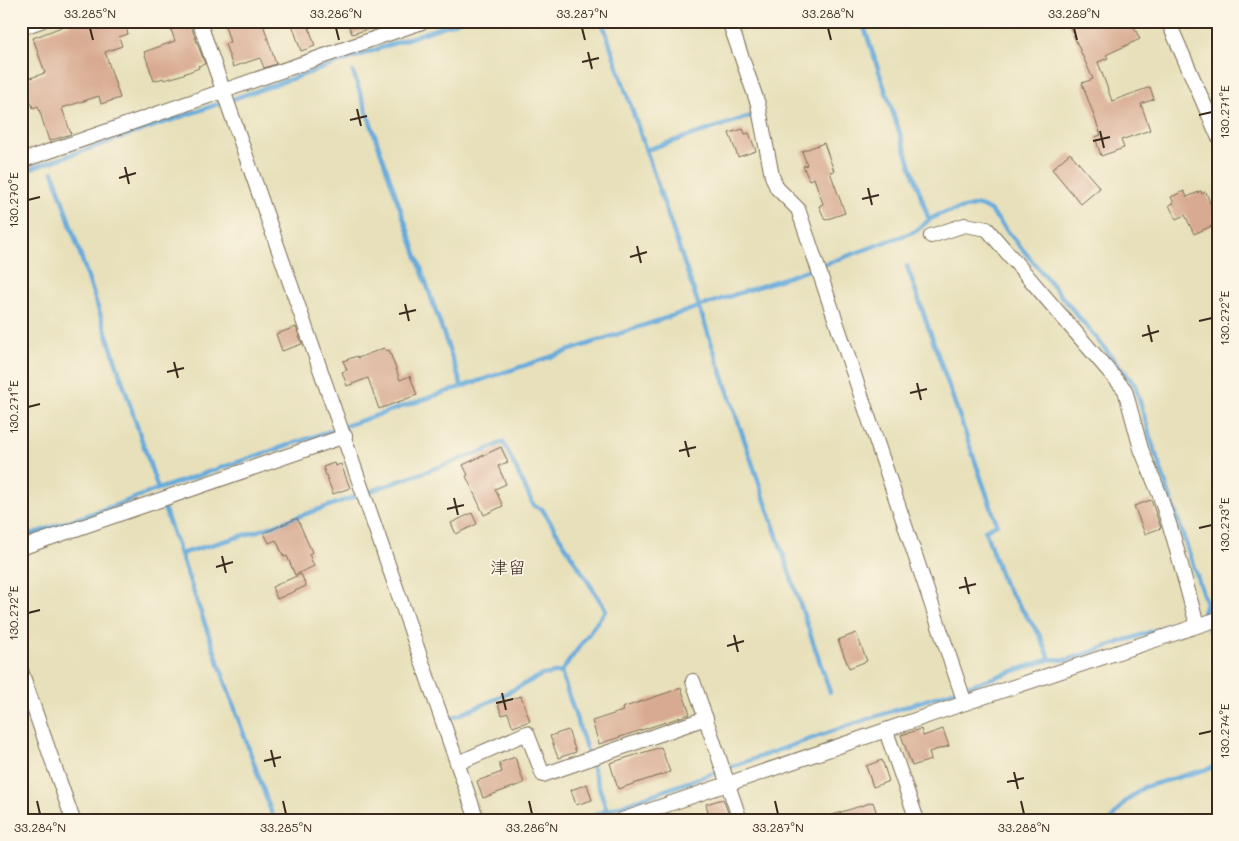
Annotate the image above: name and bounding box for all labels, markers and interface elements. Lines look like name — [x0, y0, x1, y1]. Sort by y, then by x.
text: 33.285°N — [64, 5, 116, 21]
text: 33.286°N — [310, 5, 362, 21]
text: 33.287°N — [556, 5, 608, 21]
text: 33.288°N — [802, 5, 854, 21]
text: 33.289°N — [1048, 5, 1100, 21]
text: 130.271°E — [1216, 85, 1232, 139]
text: 130.270°E — [5, 172, 21, 228]
text: 130.272°E — [1216, 290, 1232, 345]
text: 130.271°E — [5, 380, 21, 434]
text: 130.273°E — [1216, 497, 1232, 553]
district label: 津留 — [490, 555, 526, 579]
text: 130.272°E — [5, 585, 21, 640]
text: 130.274°E — [1216, 703, 1232, 759]
text: 33.284°N — [14, 819, 66, 835]
text: 33.285°N — [260, 819, 312, 835]
text: 33.286°N — [506, 819, 558, 835]
text: 33.287°N — [752, 819, 804, 835]
text: 33.288°N — [998, 819, 1050, 835]

